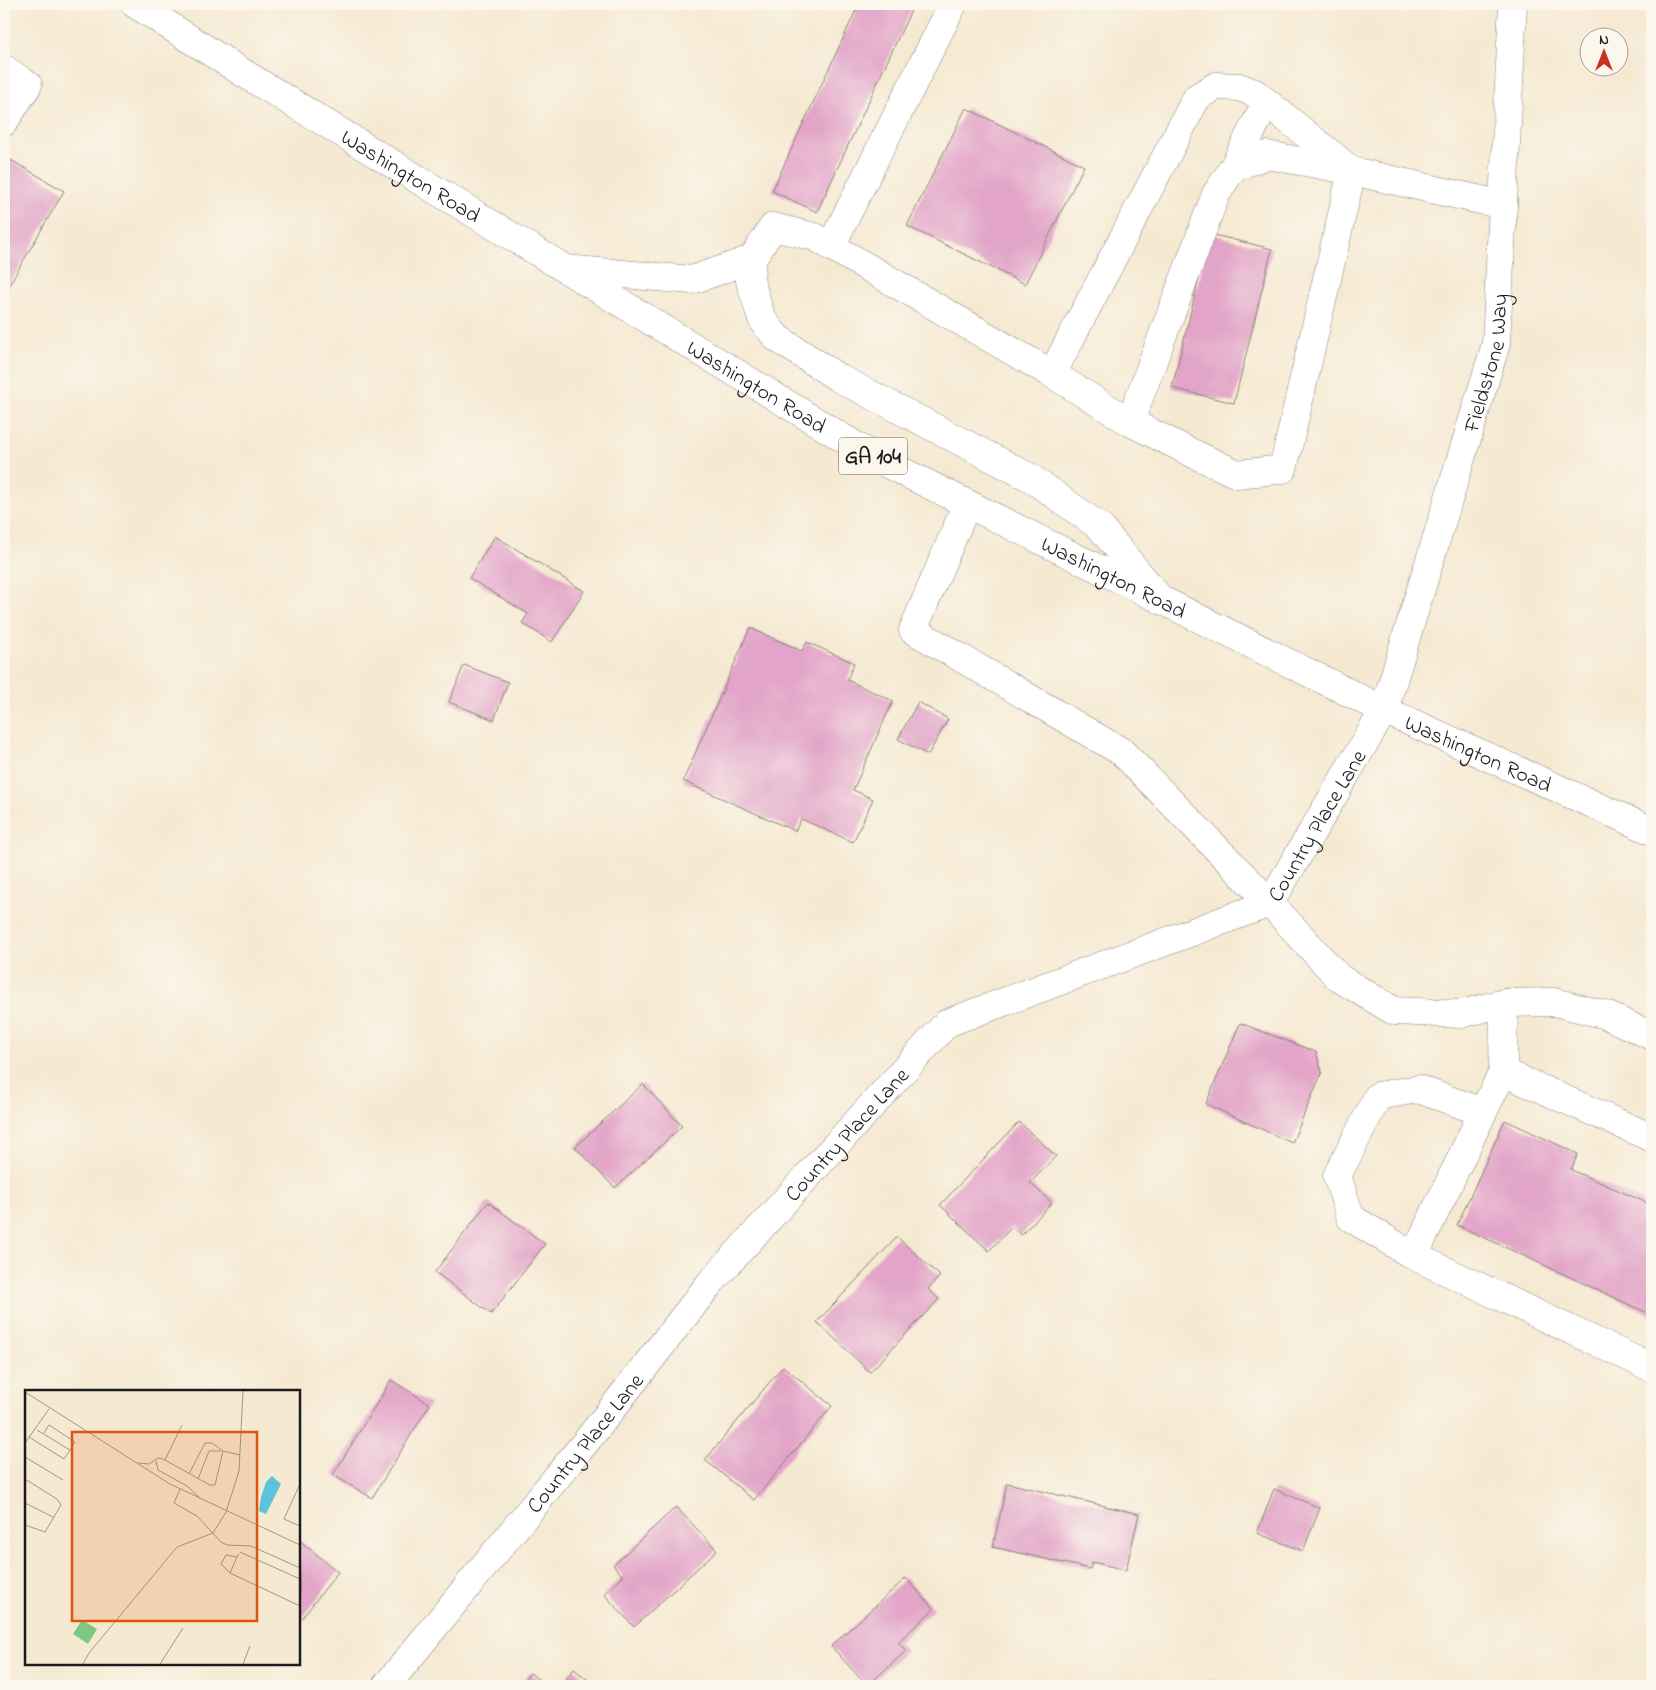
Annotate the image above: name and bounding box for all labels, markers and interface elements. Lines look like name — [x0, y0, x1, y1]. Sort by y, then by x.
north arrow — [1578, 28, 1628, 78]
text: N — [1599, 30, 1609, 51]
street label: Washington Road — [334, 123, 486, 233]
street label: Fieldstone Way — [1457, 293, 1518, 438]
street label: Washington Road — [680, 334, 832, 443]
road number: GA 104 — [839, 438, 907, 474]
street label: Washington Road — [1035, 530, 1191, 629]
street label: Washington Road — [1399, 708, 1556, 803]
street label: Country Place Lane — [1261, 744, 1376, 909]
street label: Country Place Lane — [779, 1061, 918, 1210]
street label: Country Place Lane — [520, 1367, 653, 1522]
inset map — [25, 1390, 300, 1665]

